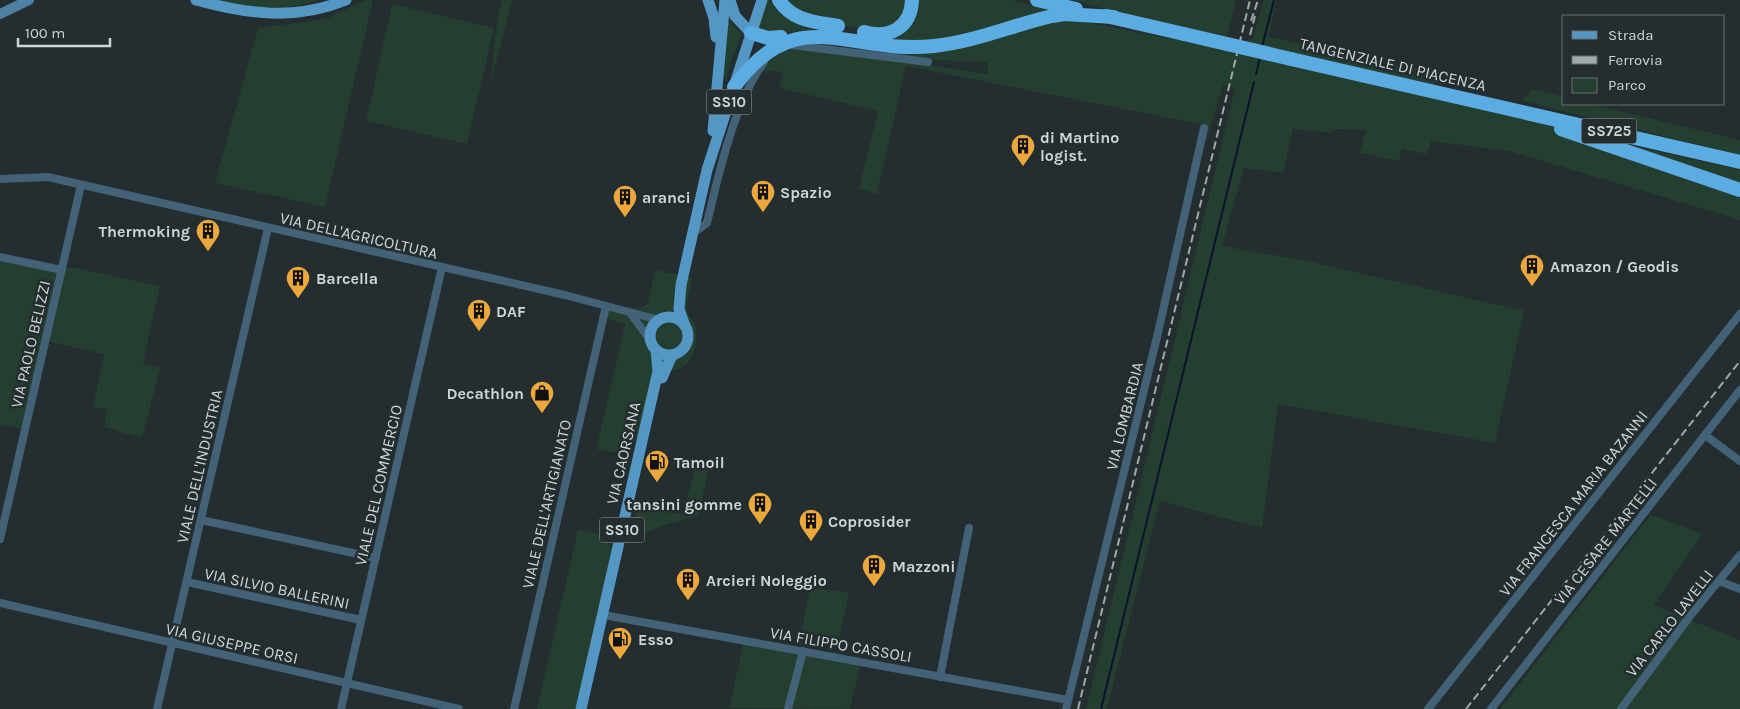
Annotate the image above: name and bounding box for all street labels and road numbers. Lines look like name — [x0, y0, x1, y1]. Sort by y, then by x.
street label: TANGENZIALE DI PIACENZA — [1298, 34, 1488, 95]
road number: SS10 — [706, 90, 752, 114]
road number: SS725 — [1582, 118, 1636, 144]
street label: VIA DELL'AGRICOLTURA — [278, 208, 440, 263]
street label: VIA PAOLO BELIZZI — [7, 279, 54, 410]
street label: VIA LOMBARDIA — [1102, 360, 1147, 472]
street label: VIALE DELL'INDUSTRIA — [173, 387, 226, 545]
street label: VIA CAORSANA — [602, 400, 645, 506]
street label: VIALE DEL COMMERCIO — [351, 403, 406, 567]
street label: VIA FRANCESCA MARIA BAZANNI — [1495, 407, 1652, 600]
street label: VIALE DELL'ARTIGIANATO — [518, 418, 575, 590]
street label: VIA CESARE MARTELLI — [1550, 474, 1661, 609]
road number: SS10 — [600, 518, 644, 542]
street label: VIA SILVIO BALLERINI — [203, 564, 351, 613]
street label: VIA CARLO LAVELLI — [1622, 566, 1717, 681]
street label: VIA GIUSEPPE ORSI — [164, 619, 300, 668]
street label: VIA FILIPPO CASSOLI — [768, 623, 913, 666]

